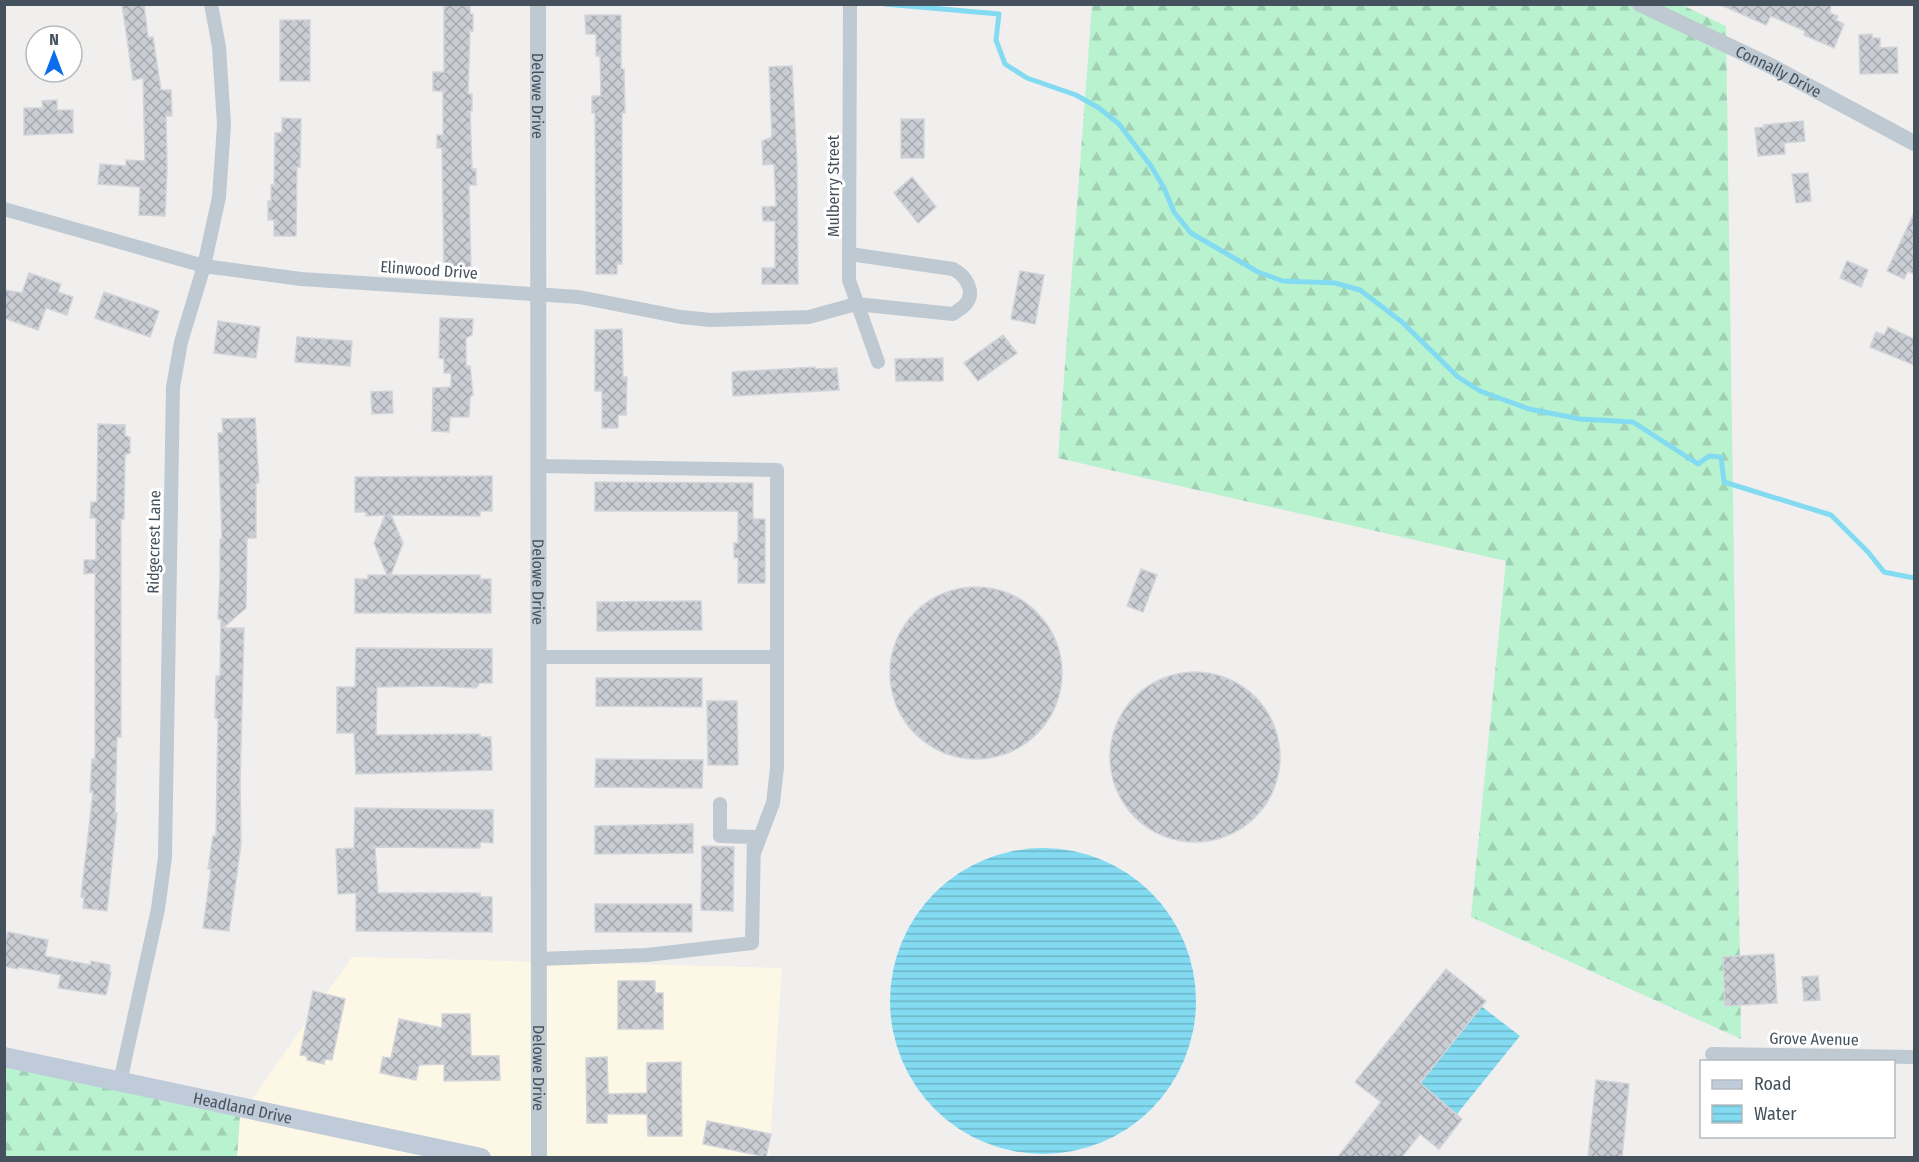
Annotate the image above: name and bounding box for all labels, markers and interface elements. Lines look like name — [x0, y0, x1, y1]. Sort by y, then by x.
north arrow — [24, 24, 84, 84]
text: N — [49, 30, 59, 49]
street label: Connally Drive — [1733, 41, 1825, 101]
street label: Delowe Drive — [529, 53, 548, 139]
street label: Mulberry Street — [824, 134, 843, 237]
street label: Elinwood Drive — [380, 257, 478, 283]
street label: Ridgecrest Lane — [144, 490, 164, 594]
street label: Delowe Drive — [529, 539, 548, 625]
street label: Delowe Drive — [529, 1025, 548, 1111]
street label: Grove Avenue — [1769, 1029, 1859, 1049]
legend — [1700, 1060, 1895, 1138]
text: Road — [1754, 1073, 1791, 1095]
street label: Headland Drive — [192, 1088, 294, 1127]
text: Water — [1754, 1103, 1797, 1125]

